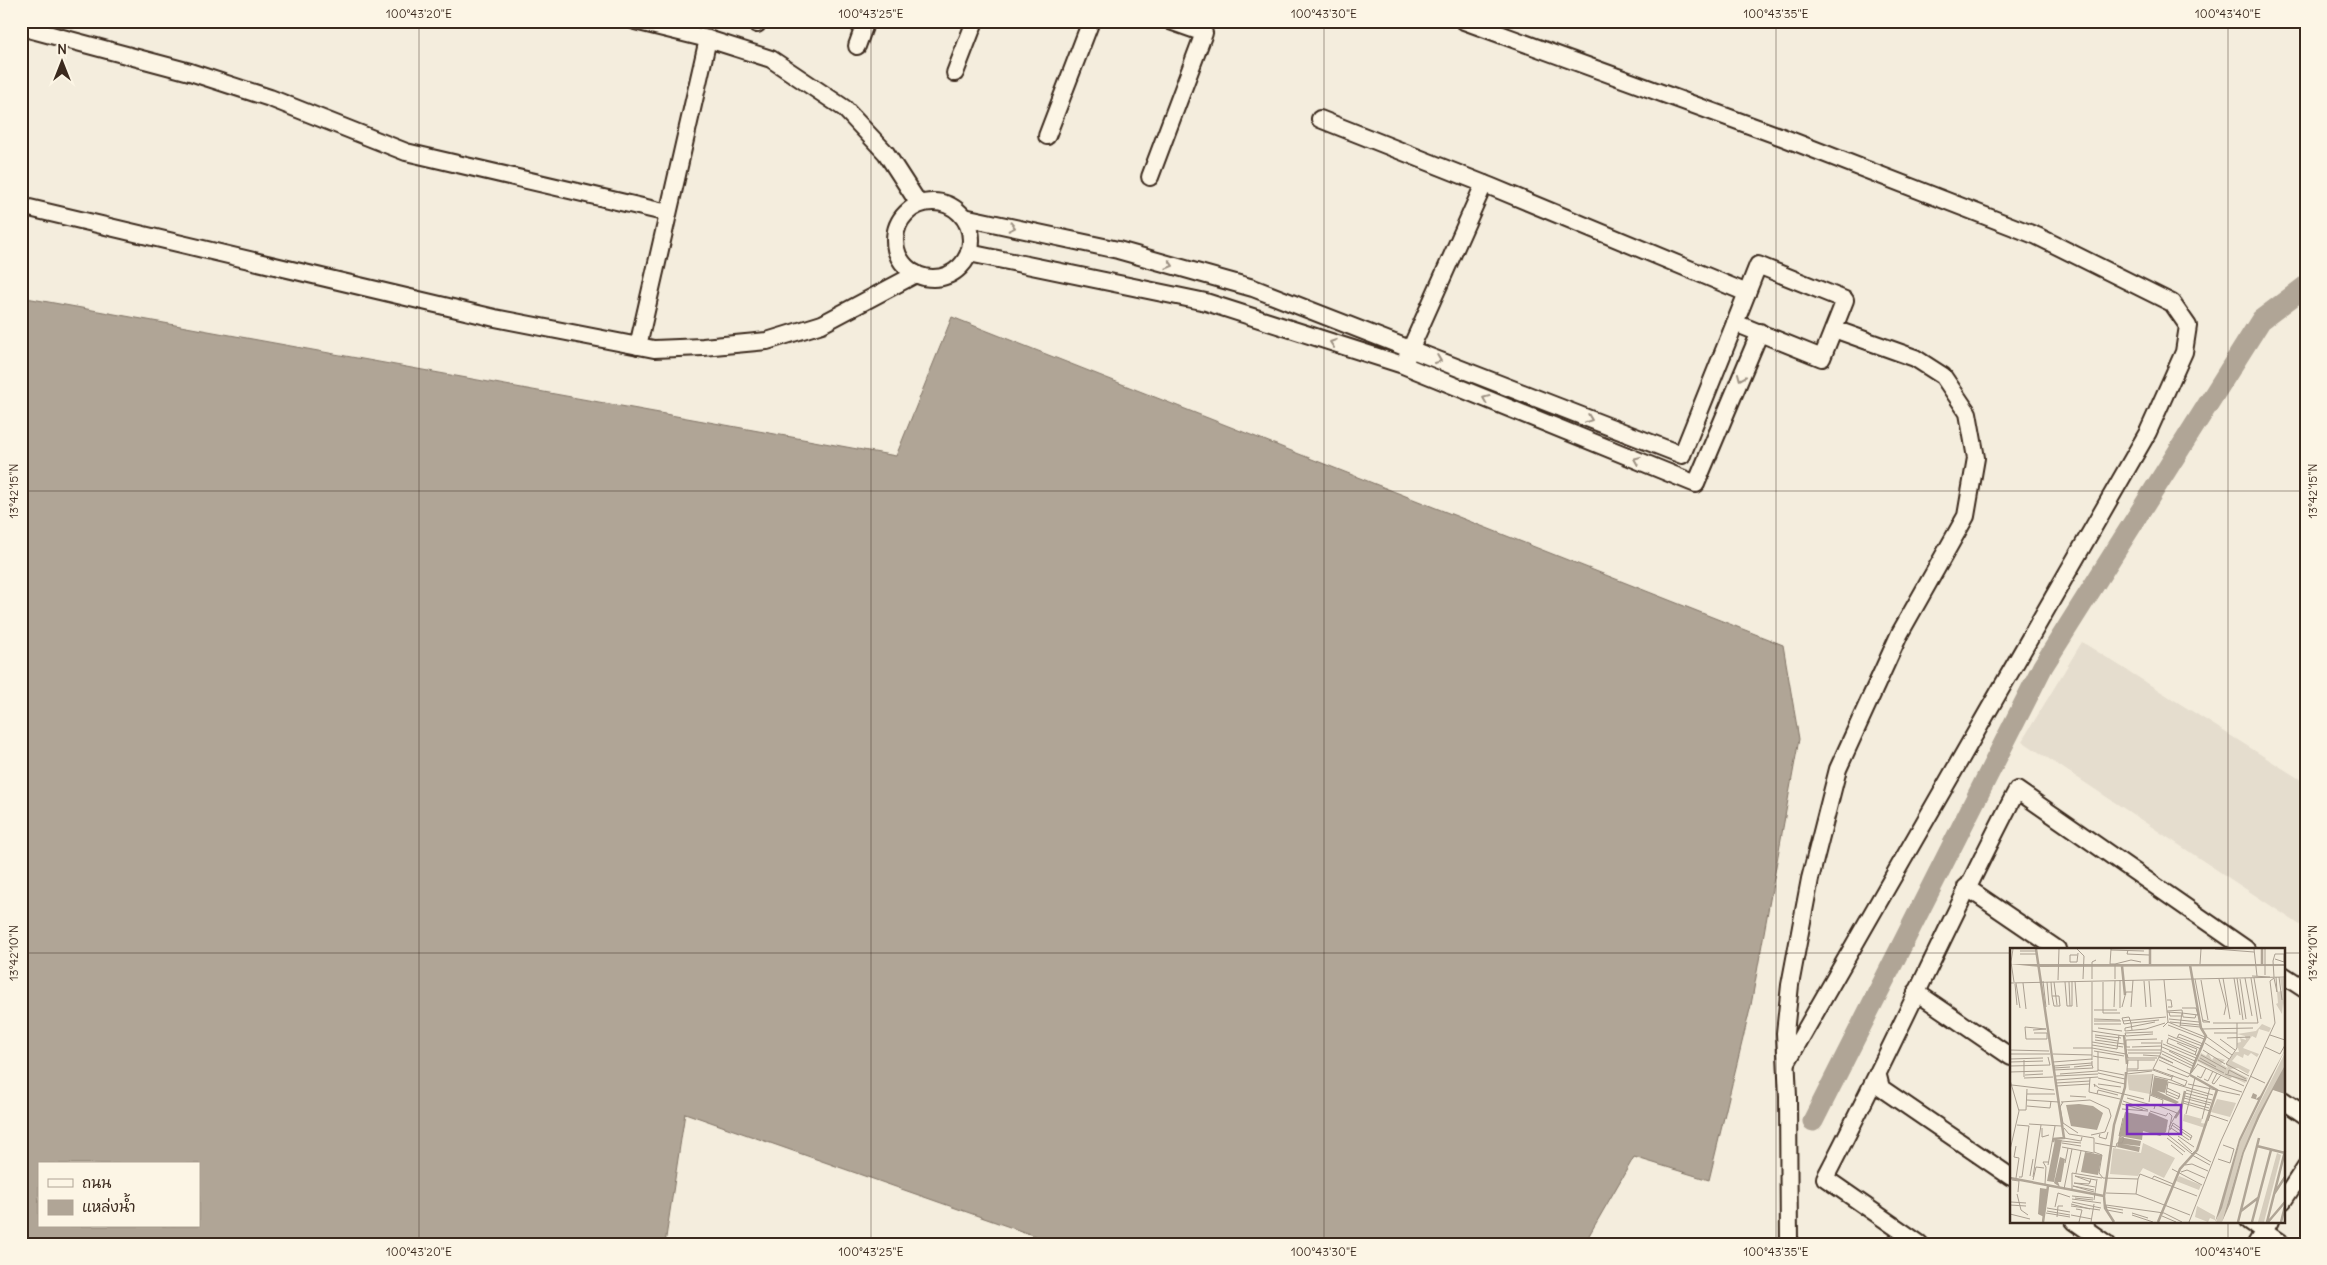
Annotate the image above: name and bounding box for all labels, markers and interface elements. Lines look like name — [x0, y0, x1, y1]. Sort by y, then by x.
text: 100°43'20"E — [386, 6, 452, 21]
text: 100°43'25"E — [839, 6, 903, 21]
text: 100°43'30"E — [1291, 6, 1357, 21]
text: 100°43'35"E — [1743, 6, 1809, 21]
text: 100°43'40"E — [2195, 6, 2261, 21]
north arrow — [38, 38, 88, 88]
text: N — [57, 40, 67, 58]
one-way arrow — [1007, 221, 1016, 232]
one-way arrow — [1165, 259, 1173, 269]
one-way arrow — [1330, 339, 1338, 349]
one-way arrow — [1433, 354, 1442, 364]
one-way arrow — [1737, 372, 1747, 381]
one-way arrow — [1482, 394, 1491, 405]
one-way arrow — [1585, 413, 1593, 423]
one-way arrow — [1633, 455, 1641, 465]
text: 13°42'15"N — [6, 463, 21, 519]
text: 13°42'15"N — [2305, 463, 2320, 519]
text: 13°42'10"N — [6, 925, 21, 981]
text: 13°42'10"N — [2305, 925, 2320, 981]
inset map — [2010, 948, 2284, 1222]
legend — [38, 1162, 200, 1228]
text: ถนน — [82, 1173, 111, 1192]
text: แหล่งน้ำ — [82, 1193, 136, 1216]
text: 100°43'20"E — [386, 1244, 452, 1259]
text: 100°43'25"E — [839, 1244, 903, 1259]
text: 100°43'30"E — [1291, 1244, 1357, 1259]
text: 100°43'35"E — [1743, 1244, 1809, 1259]
text: 100°43'40"E — [2195, 1244, 2261, 1259]

